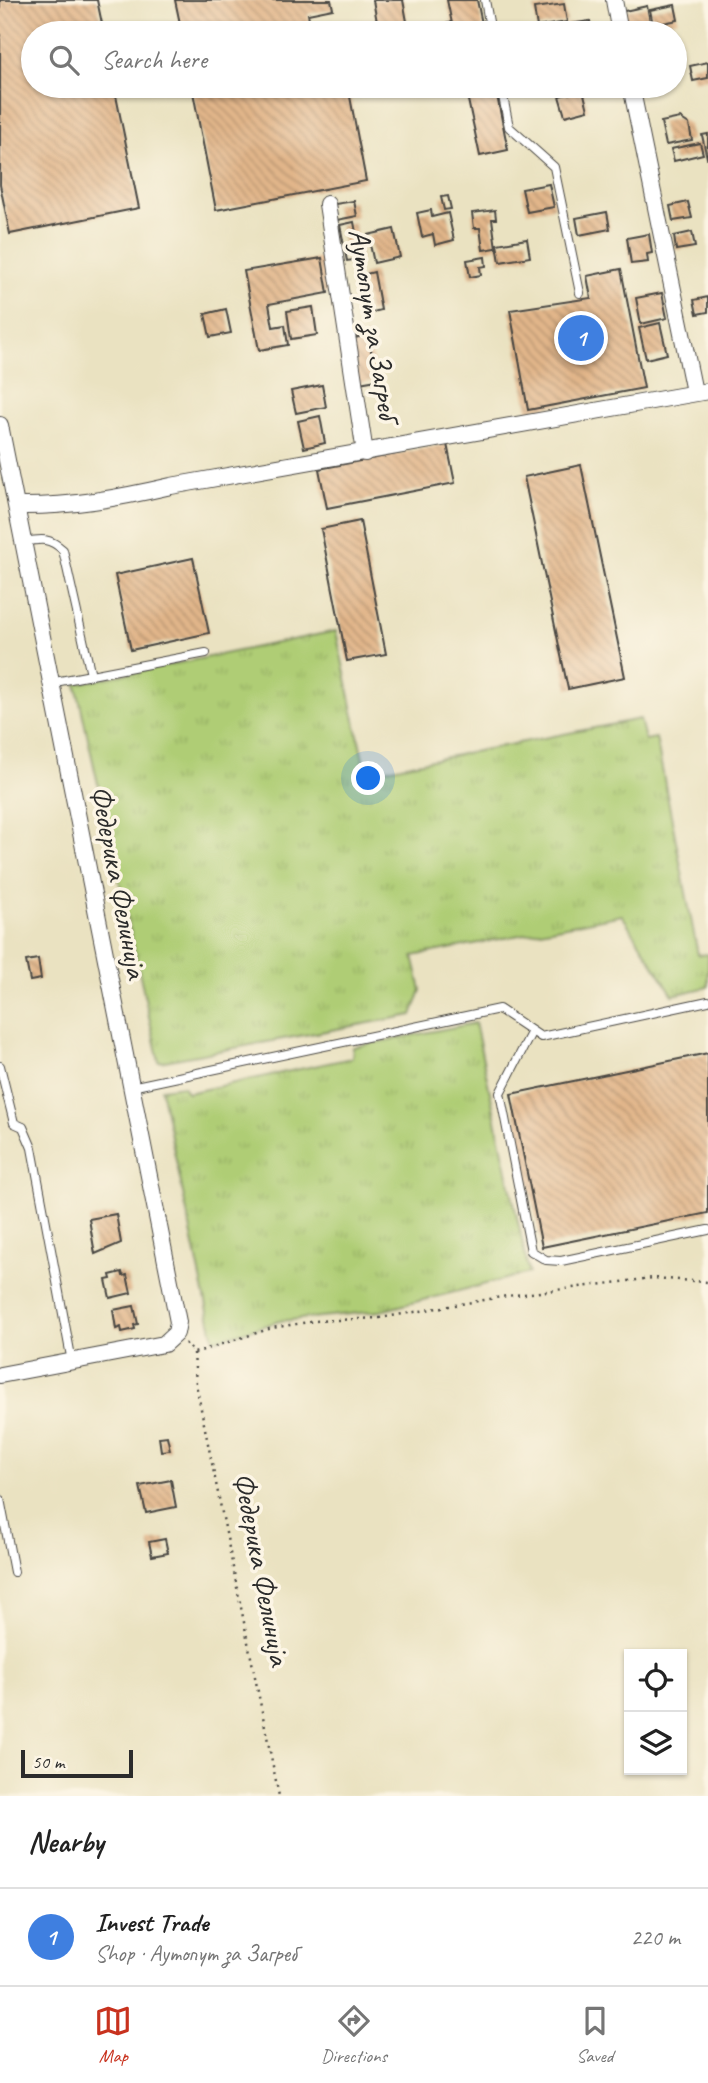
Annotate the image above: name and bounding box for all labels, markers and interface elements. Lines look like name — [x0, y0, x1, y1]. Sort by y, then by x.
search box — [21, 21, 687, 98]
icon: search — [45, 41, 83, 79]
text: Search here — [101, 43, 207, 76]
street label: Аутопут за Загреб — [340, 226, 409, 430]
pin: 1 — [558, 312, 604, 364]
your location — [351, 761, 385, 795]
street label: Федерика Фелинија — [82, 782, 157, 983]
street label: Федерика Фелинија — [225, 1469, 300, 1670]
map controls — [624, 1649, 687, 1775]
button: locate — [624, 1649, 687, 1712]
button: layers — [624, 1712, 687, 1775]
scale bar — [21, 1747, 133, 1779]
text: 50 m — [32, 1750, 64, 1774]
text: Nearby — [28, 1823, 104, 1861]
text: Invest Trade — [95, 1906, 208, 1939]
text: 1 — [46, 1923, 56, 1952]
text: 220 m — [631, 1923, 680, 1952]
text: Shop · Аутопут за Загреб — [95, 1939, 297, 1968]
tab: Map — [94, 2002, 132, 2068]
tab: Directions — [321, 2002, 387, 2068]
tab: Saved — [576, 2002, 614, 2068]

